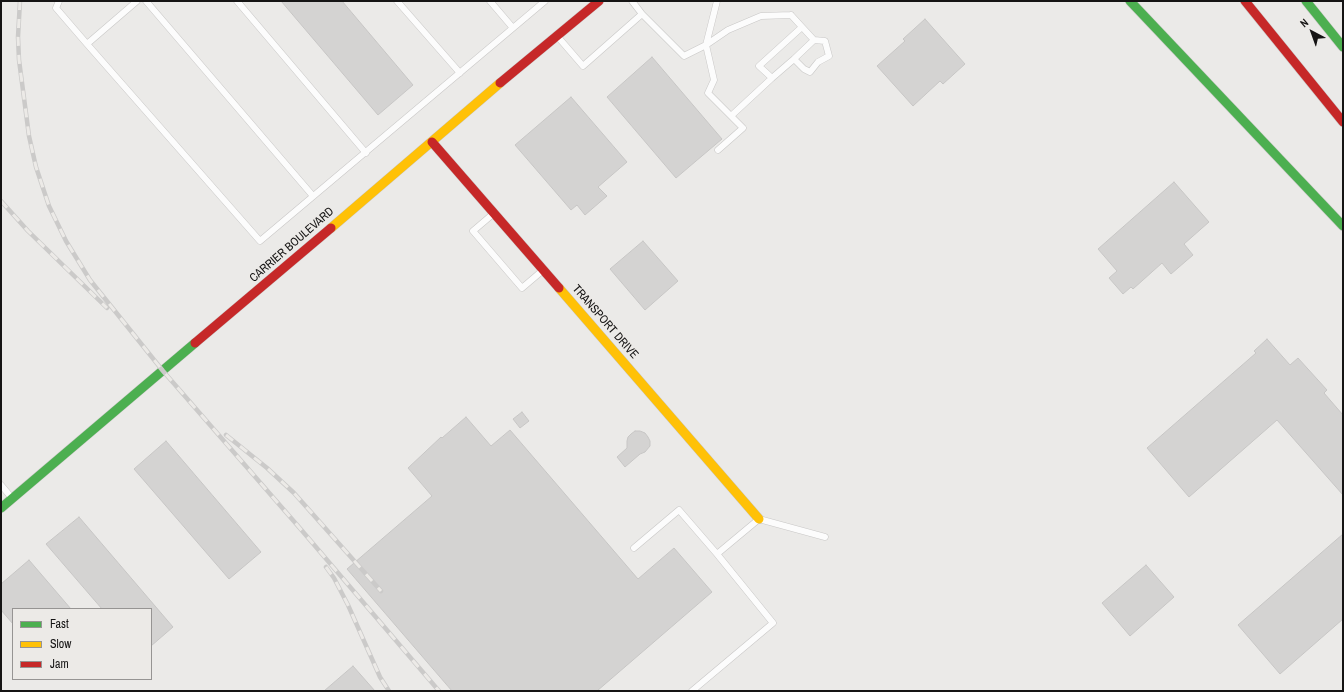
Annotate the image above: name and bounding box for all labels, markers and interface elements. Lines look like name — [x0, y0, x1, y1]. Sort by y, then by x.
north arrow — [1292, 12, 1332, 52]
text: N — [1297, 16, 1311, 30]
street label: CARRIER BOULEVARD — [247, 204, 337, 286]
street label: TRANSPORT DRIVE — [569, 282, 641, 362]
legend — [12, 608, 152, 680]
text: Fast — [50, 616, 69, 632]
text: Slow — [50, 636, 71, 652]
text: Jam — [50, 656, 69, 672]

